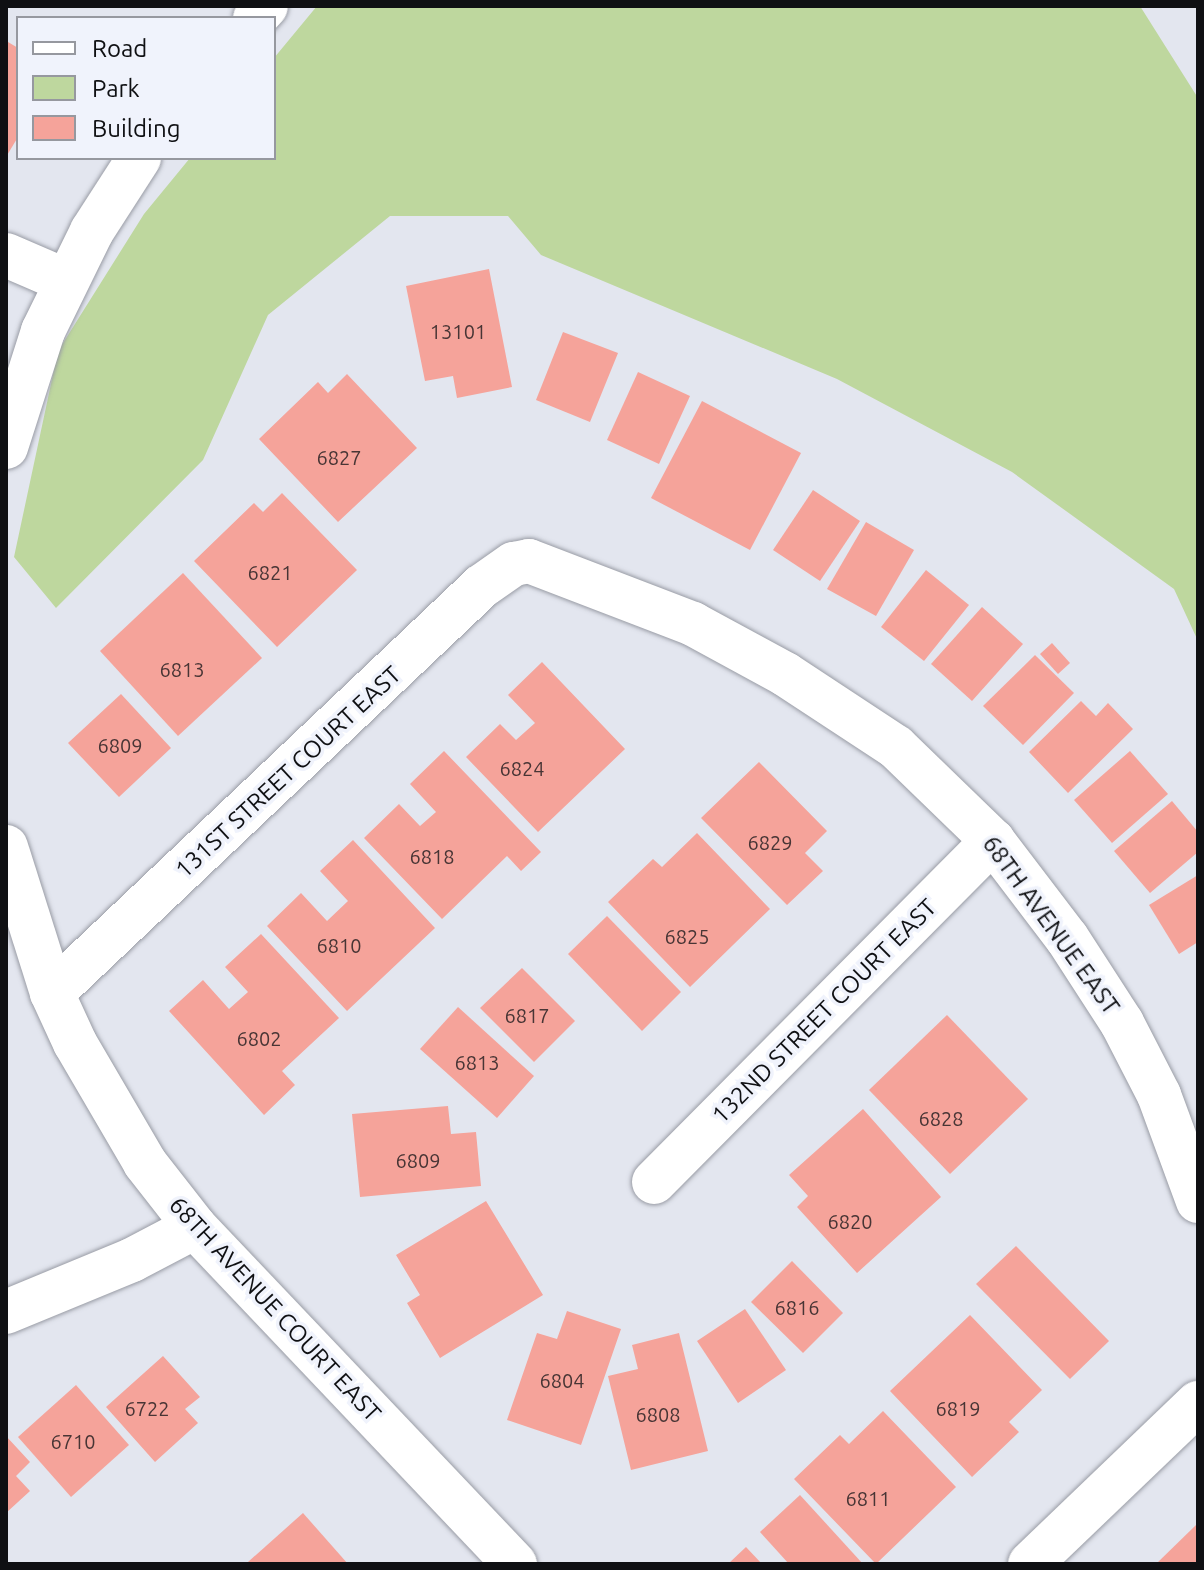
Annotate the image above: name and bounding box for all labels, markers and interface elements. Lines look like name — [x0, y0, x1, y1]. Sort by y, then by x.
legend — [16, 16, 276, 160]
text: Road — [92, 35, 147, 62]
text: Park — [92, 75, 140, 102]
text: Building — [92, 115, 180, 142]
house number: 13101 — [430, 319, 486, 343]
house number: 6827 — [316, 445, 362, 469]
house number: 6821 — [247, 560, 293, 584]
house number: 6813 — [159, 657, 205, 681]
street label: 131ST STREET COURT EAST — [169, 660, 407, 884]
house number: 6809 — [97, 733, 143, 757]
house number: 6824 — [499, 756, 545, 780]
house number: 6829 — [747, 830, 793, 854]
street label: 68TH AVENUE EAST — [976, 830, 1126, 1020]
house number: 6818 — [409, 844, 455, 868]
street label: 132ND STREET COURT EAST — [706, 893, 942, 1129]
house number: 6825 — [664, 924, 710, 948]
house number: 6810 — [316, 933, 362, 957]
house number: 6817 — [504, 1003, 550, 1027]
house number: 6802 — [236, 1026, 282, 1050]
house number: 6813 — [454, 1050, 500, 1074]
house number: 6828 — [918, 1106, 964, 1130]
house number: 6809 — [395, 1148, 441, 1172]
street label: 68TH AVENUE COURT EAST — [163, 1191, 387, 1427]
house number: 6820 — [827, 1209, 873, 1233]
house number: 6816 — [774, 1295, 820, 1319]
house number: 6804 — [539, 1368, 585, 1392]
house number: 6722 — [124, 1396, 170, 1420]
house number: 6819 — [935, 1396, 981, 1420]
house number: 6808 — [635, 1402, 681, 1426]
house number: 6710 — [50, 1429, 96, 1453]
house number: 6811 — [845, 1486, 891, 1510]

